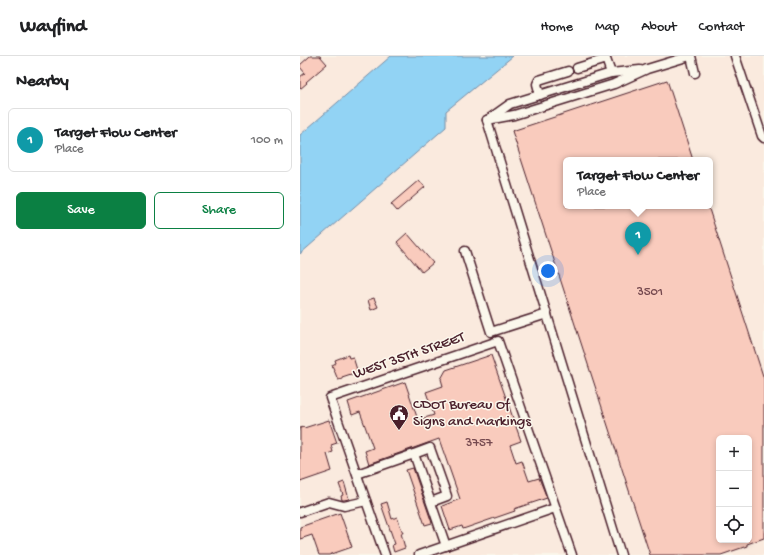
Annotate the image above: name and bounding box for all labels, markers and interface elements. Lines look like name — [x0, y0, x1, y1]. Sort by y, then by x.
text: Wayfind — [20, 16, 86, 39]
text: Home — [541, 19, 573, 36]
text: Map — [595, 19, 619, 36]
text: About — [641, 19, 677, 36]
text: Contact — [699, 19, 744, 36]
text: Nearby — [16, 72, 69, 92]
text: Target Flow Center — [55, 124, 176, 142]
text: 1 — [27, 133, 33, 148]
text: 100 m — [251, 133, 283, 148]
text: Place — [55, 142, 83, 157]
popup — [563, 157, 713, 209]
text: Target Flow Center — [577, 167, 699, 185]
text: Place — [577, 185, 606, 200]
button: Save — [16, 192, 146, 229]
button: Share — [154, 192, 284, 229]
pin: 1 — [625, 222, 651, 255]
your location — [538, 261, 558, 281]
house number: 3501 — [636, 285, 663, 300]
street label: WEST 35TH STREET — [351, 328, 468, 384]
place label: CDOT Bureau Of Signs and Markings — [413, 396, 531, 431]
public building icon: CDOT Bureau Of Signs and Markings — [388, 403, 410, 431]
map controls — [716, 435, 752, 543]
button: + — [716, 435, 752, 471]
house number: 3757 — [464, 436, 494, 451]
button: − — [716, 471, 752, 507]
button: locate — [716, 507, 752, 543]

